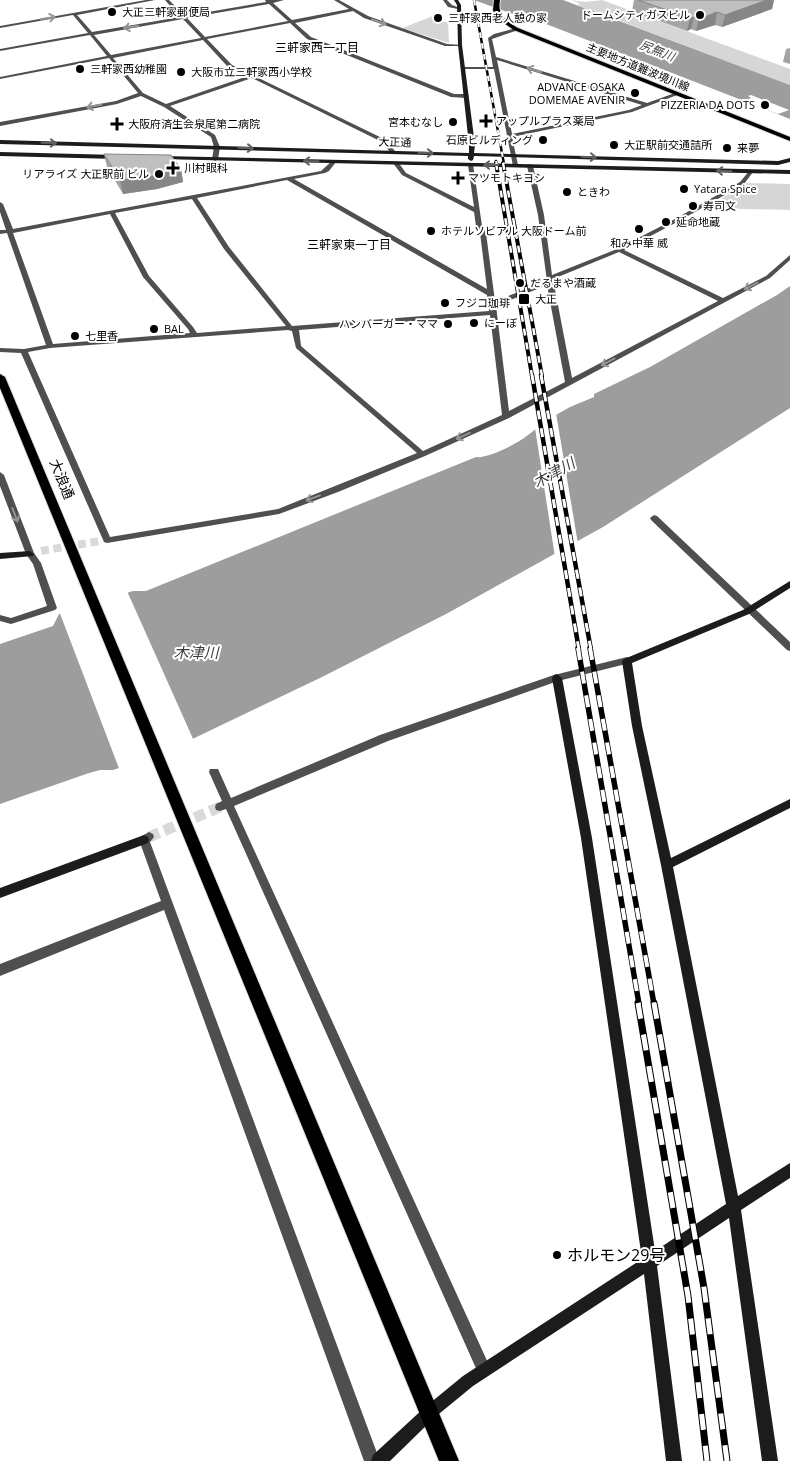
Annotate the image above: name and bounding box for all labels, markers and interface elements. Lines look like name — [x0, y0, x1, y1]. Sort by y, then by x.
place label: 大正三軒家郵便局 — [122, 4, 210, 19]
marker: 大正三軒家郵便局 — [106, 6, 118, 18]
place label: ドームシティガスビル — [581, 7, 690, 22]
marker: ドームシティガスビル — [694, 9, 706, 21]
place label: 三軒家西老人憩の家 — [448, 10, 547, 25]
marker: 三軒家西老人憩の家 — [432, 12, 444, 24]
one-way arrow — [40, 13, 56, 23]
one-way arrow — [371, 18, 386, 27]
one-way arrow — [123, 23, 139, 33]
water label: 尻無川 — [637, 36, 679, 66]
district label: 三軒家西一丁目 — [275, 39, 359, 56]
street label: 主要地方道難波境川線 — [584, 39, 692, 94]
place label: 三軒家西幼稚園 — [90, 61, 167, 76]
marker: 三軒家西幼稚園 — [74, 63, 86, 75]
place label: 大阪市立三軒家西小学校 — [191, 64, 312, 79]
one-way arrow — [526, 64, 542, 74]
marker: 大阪市立三軒家西小学校 — [175, 66, 187, 78]
place label: ADVANCE OSAKA DOMEMAE AVENIR — [529, 79, 625, 107]
marker: ADVANCE OSAKA DOMEMAE AVENIR — [629, 87, 641, 99]
place label: PIZZERIA DA DOTS — [661, 97, 755, 112]
marker: PIZZERIA DA DOTS — [759, 99, 771, 111]
one-way arrow — [86, 102, 102, 112]
place label: アップルプラス薬局 — [496, 113, 595, 128]
place label: 宮本むなし — [388, 114, 443, 129]
marker: アップルプラス薬局 — [480, 115, 492, 127]
place label: 大阪府済生会泉尾第二病院 — [128, 116, 260, 131]
marker: 宮本むなし — [447, 116, 459, 128]
marker: 大阪府済生会泉尾第二病院 — [110, 117, 124, 131]
place label: 石原ビルディング — [446, 132, 533, 147]
street label: 大正通 — [378, 133, 412, 150]
marker: 石原ビルディング — [537, 134, 549, 146]
place label: 大正駅前交通詰所 — [624, 137, 713, 152]
one-way arrow — [40, 138, 56, 148]
marker: 大正駅前交通詰所 — [608, 139, 620, 151]
place label: 来夢 — [737, 140, 759, 155]
marker: 来夢 — [721, 142, 733, 154]
one-way arrow — [238, 143, 254, 152]
one-way arrow — [418, 148, 434, 158]
one-way arrow — [580, 153, 596, 162]
one-way arrow — [304, 157, 320, 166]
place label: 川村眼科 — [184, 160, 228, 175]
one-way arrow — [484, 160, 500, 170]
marker: 川村眼科 — [166, 161, 180, 175]
place label: リアライズ 大正駅前 ビル — [23, 166, 149, 181]
one-way arrow — [716, 167, 732, 176]
marker: リアライズ 大正駅前 ビル — [153, 168, 165, 180]
place label: マツモトキヨシ — [468, 170, 545, 185]
marker: マツモトキヨシ — [452, 172, 464, 184]
place label: Yatara Spice — [694, 181, 757, 196]
marker: Yatara Spice — [678, 183, 690, 195]
place label: ときわ — [577, 184, 610, 199]
marker: ときわ — [561, 186, 573, 198]
place label: 寿司文 — [703, 198, 736, 213]
marker: 寿司文 — [687, 200, 699, 212]
place label: 延命地蔵 — [676, 214, 720, 229]
marker: 延命地蔵 — [660, 216, 672, 228]
place label: ホテルソビアル 大阪ドーム前 — [441, 223, 586, 238]
marker: 和み中華 威 — [633, 223, 645, 235]
marker: ホテルソビアル 大阪ドーム前 — [425, 225, 437, 237]
place label: 和み中華 威 — [610, 235, 668, 250]
district label: 三軒家東一丁目 — [307, 236, 391, 253]
place label: だるまや酒蔵 — [530, 275, 596, 290]
marker: だるまや酒蔵 — [514, 277, 526, 289]
one-way arrow — [744, 282, 759, 291]
place label: 大正 — [535, 291, 557, 306]
marker: 大正 — [517, 292, 531, 306]
place label: フジコ珈琲 — [455, 295, 510, 310]
marker: フジコ珈琲 — [439, 297, 451, 309]
place label: にーぼ — [484, 315, 517, 330]
place label: ハンバーガー・ママ — [339, 316, 438, 331]
marker: にーぼ — [468, 317, 480, 329]
marker: ハンバーガー・ママ — [442, 318, 454, 330]
place label: BAL — [164, 321, 184, 336]
marker: BAL — [148, 323, 160, 335]
place label: 七里香 — [85, 328, 118, 343]
marker: 七里香 — [69, 330, 81, 342]
one-way arrow — [601, 358, 615, 368]
one-way arrow — [456, 432, 471, 441]
water label: 木津川 — [529, 452, 580, 492]
street label: 大浪通 — [46, 456, 79, 502]
one-way arrow — [306, 494, 321, 503]
one-way arrow — [11, 506, 20, 522]
water label: 木津川 — [173, 642, 220, 662]
place label: ホルモン29号 — [567, 1244, 665, 1266]
marker: ホルモン29号 — [551, 1249, 563, 1261]

